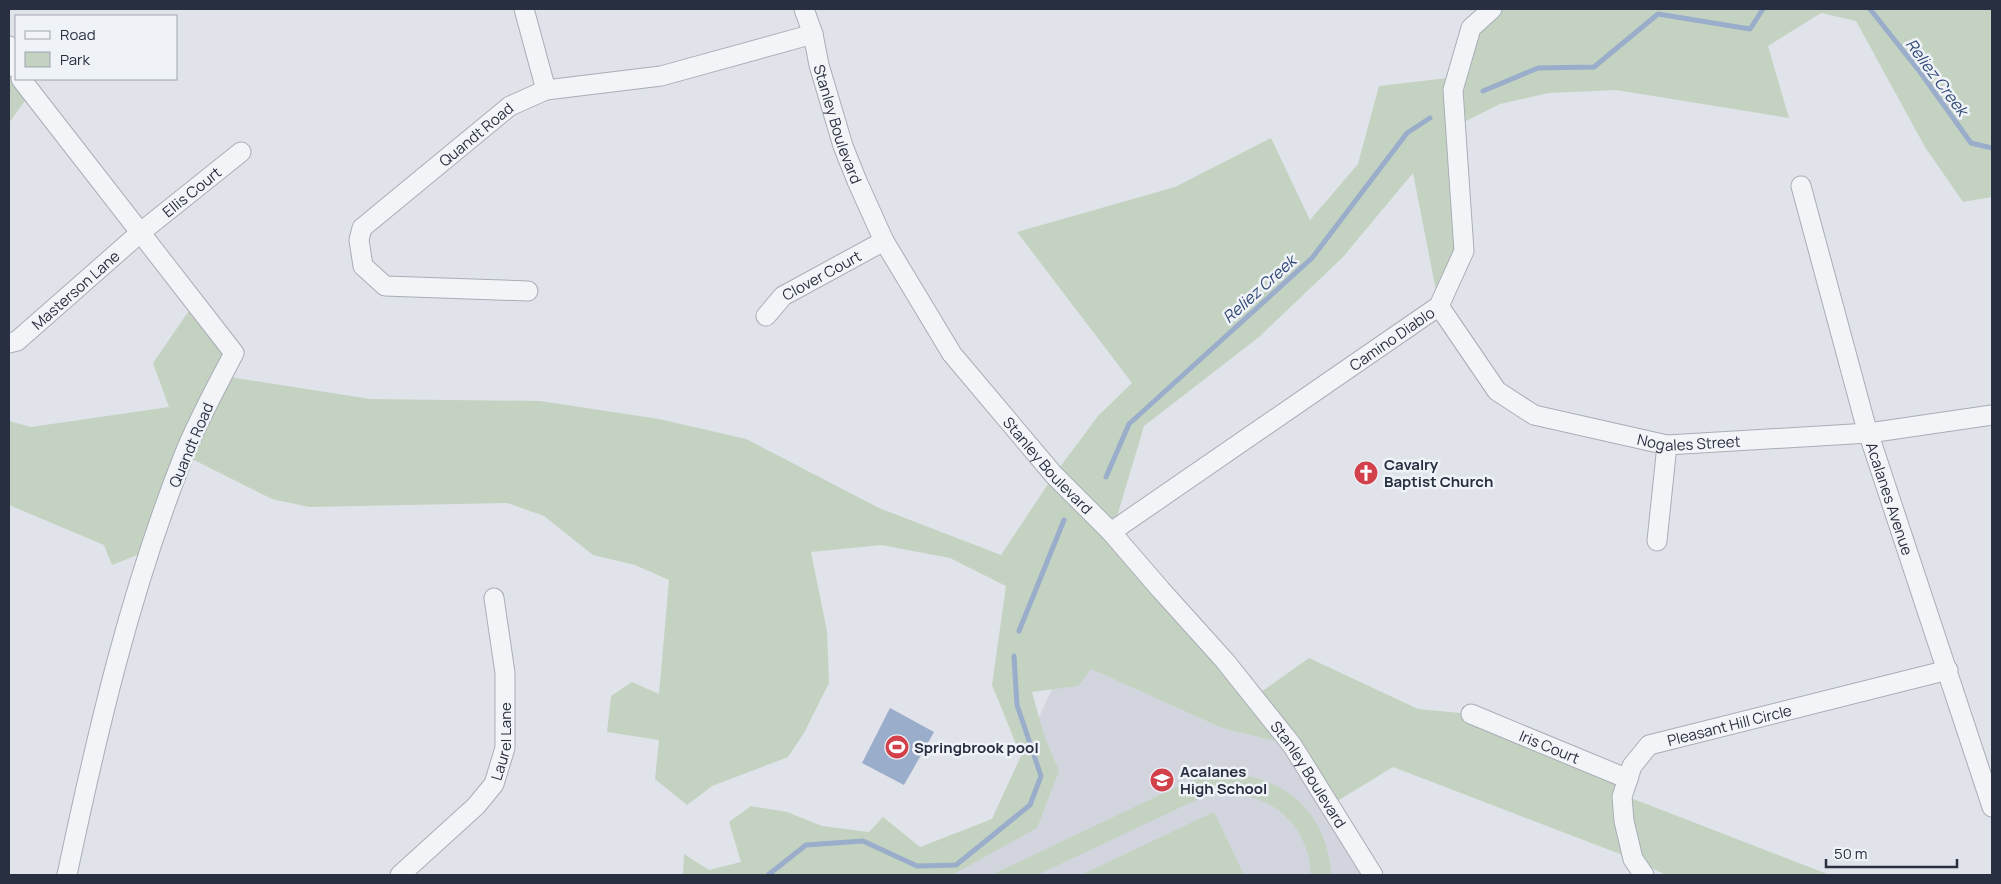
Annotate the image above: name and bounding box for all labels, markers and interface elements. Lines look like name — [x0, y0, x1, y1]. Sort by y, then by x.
legend — [15, 15, 178, 80]
text: Road — [60, 24, 96, 45]
water label: Reliez Creek — [1901, 34, 1975, 122]
text: Park — [60, 49, 90, 70]
street label: Stanley Boulevard — [809, 62, 867, 187]
street label: Quandt Road — [434, 97, 517, 171]
street label: Ellis Court — [158, 162, 225, 222]
street label: Masterson Lane — [27, 245, 124, 334]
street label: Clover Court — [778, 245, 865, 305]
water label: Reliez Creek — [1218, 249, 1302, 328]
street label: Camino Diablo — [1345, 302, 1439, 375]
street label: Quandt Road — [164, 399, 218, 491]
street label: Stanley Boulevard — [999, 412, 1097, 518]
street label: Nogales Street — [1635, 428, 1741, 456]
street label: Acalanes Avenue — [1861, 439, 1919, 558]
place label: Cavalry Baptist Church — [1384, 454, 1493, 492]
church icon: Cavalry Baptist Church — [1353, 460, 1379, 486]
street label: Pleasant Hill Circle — [1665, 699, 1794, 751]
street label: Laurel Lane — [485, 702, 516, 783]
street label: Stanley Boulevard — [1266, 716, 1351, 832]
street label: Iris Court — [1516, 725, 1583, 768]
sports icon: Springbrook pool — [884, 734, 910, 760]
place label: Springbrook pool — [914, 737, 1039, 758]
place label: Acalanes High School — [1180, 761, 1267, 799]
school or university icon: Acalanes High School — [1149, 767, 1175, 793]
scale bar — [1826, 836, 1957, 868]
text: 50 m — [1834, 843, 1868, 864]

